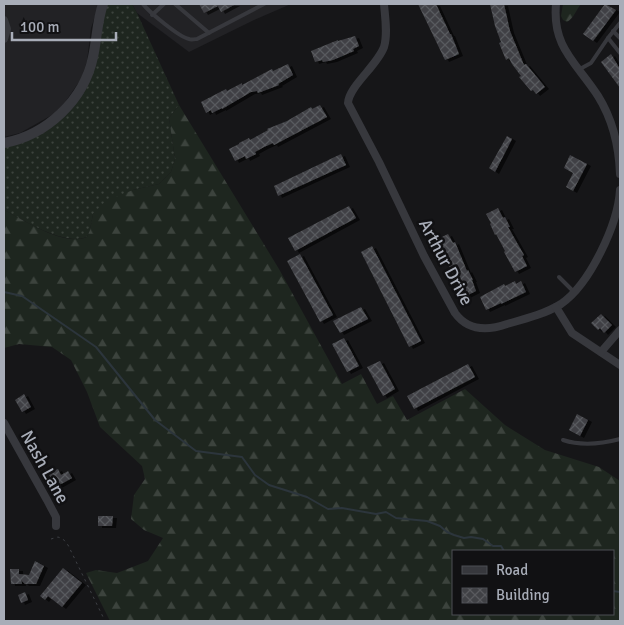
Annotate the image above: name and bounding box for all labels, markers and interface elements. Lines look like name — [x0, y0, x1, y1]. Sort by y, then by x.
scale bar — [12, 10, 116, 42]
text: 100 m — [20, 18, 60, 36]
street label: Arthur Drive — [414, 215, 478, 309]
street label: Nash Lane — [16, 427, 74, 507]
legend — [452, 550, 614, 615]
text: Road — [496, 561, 528, 579]
text: Building — [496, 586, 550, 604]

